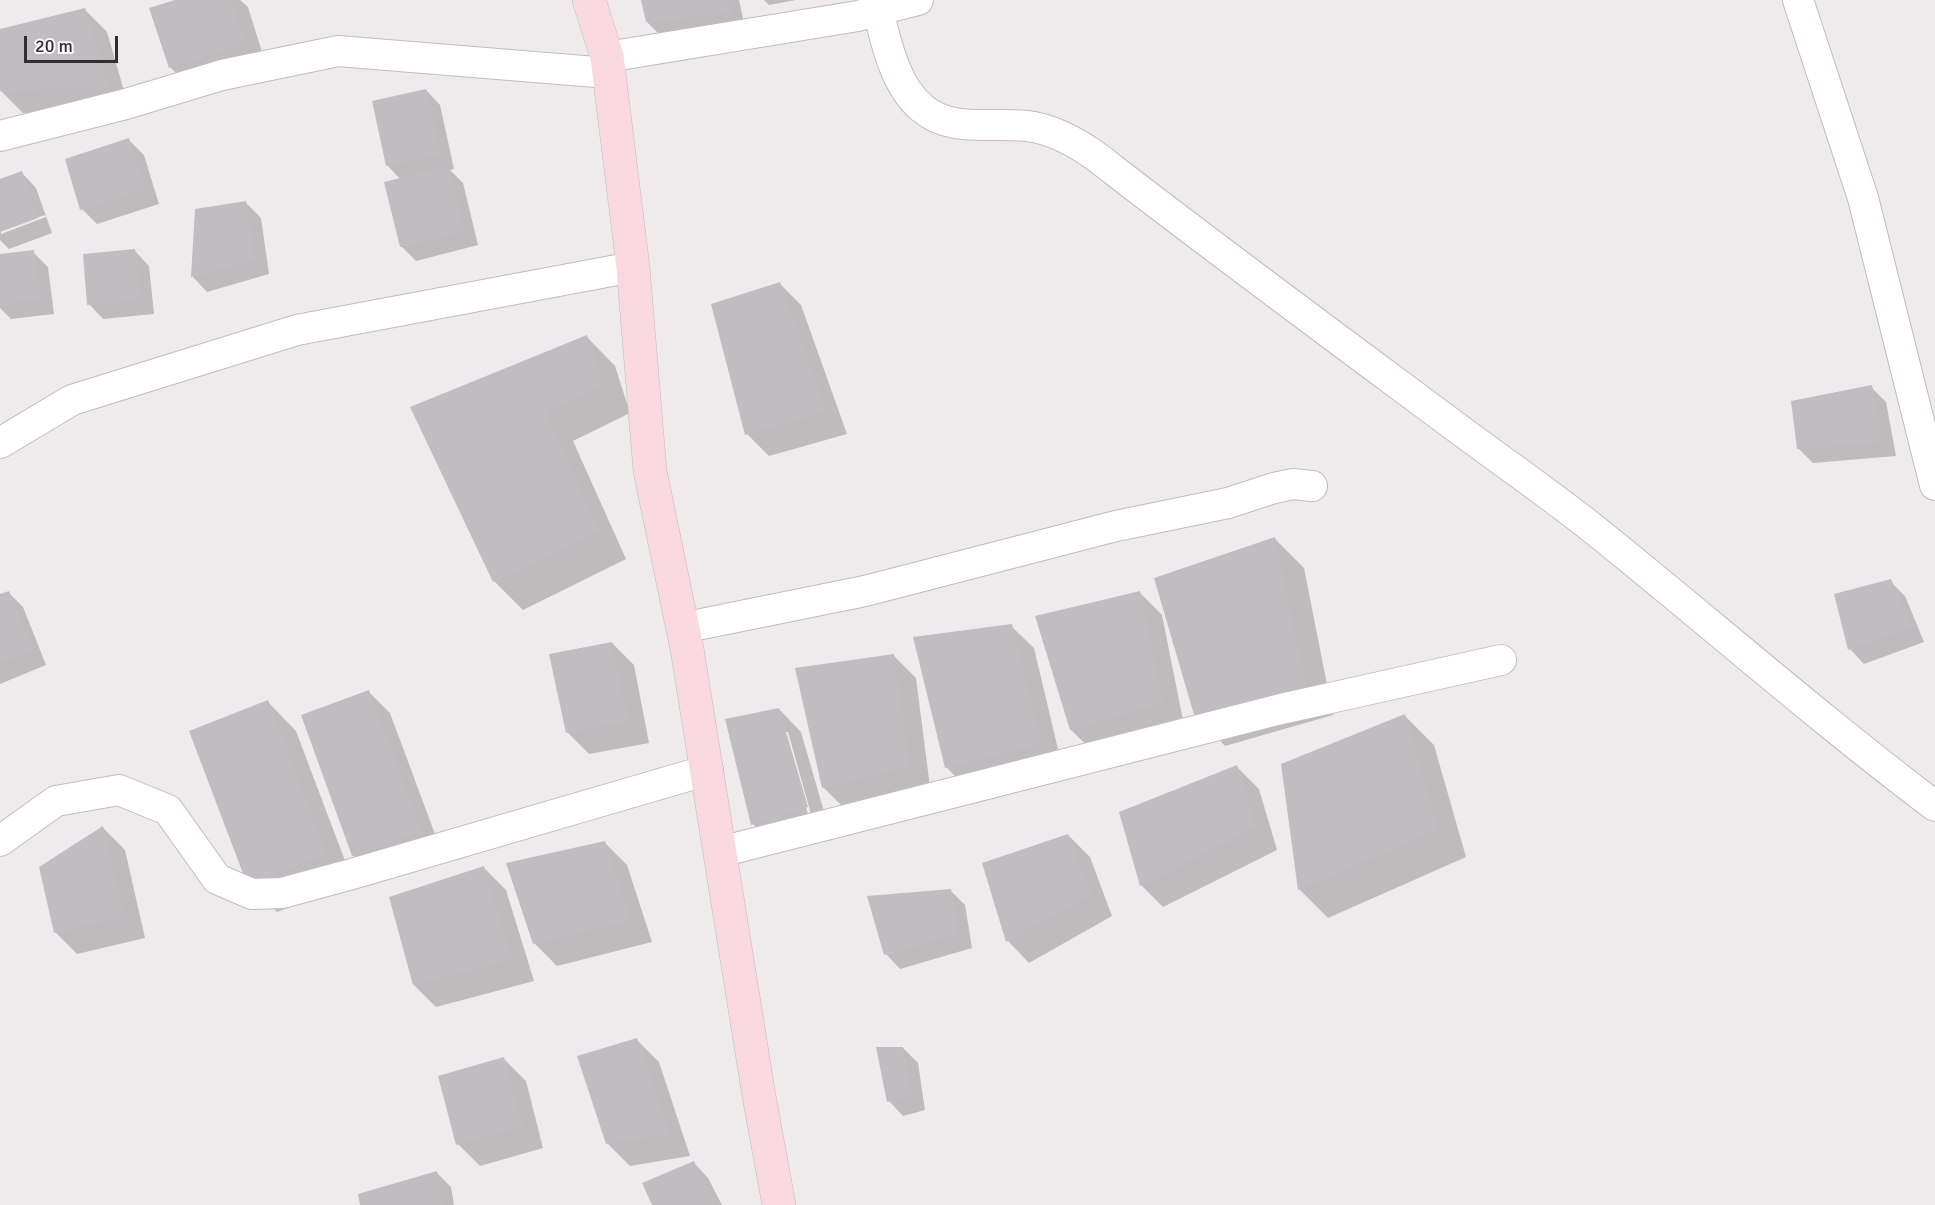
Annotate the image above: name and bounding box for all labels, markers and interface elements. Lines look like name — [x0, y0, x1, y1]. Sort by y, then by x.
scale bar — [27, 24, 122, 62]
text: 20 m — [35, 35, 73, 57]

